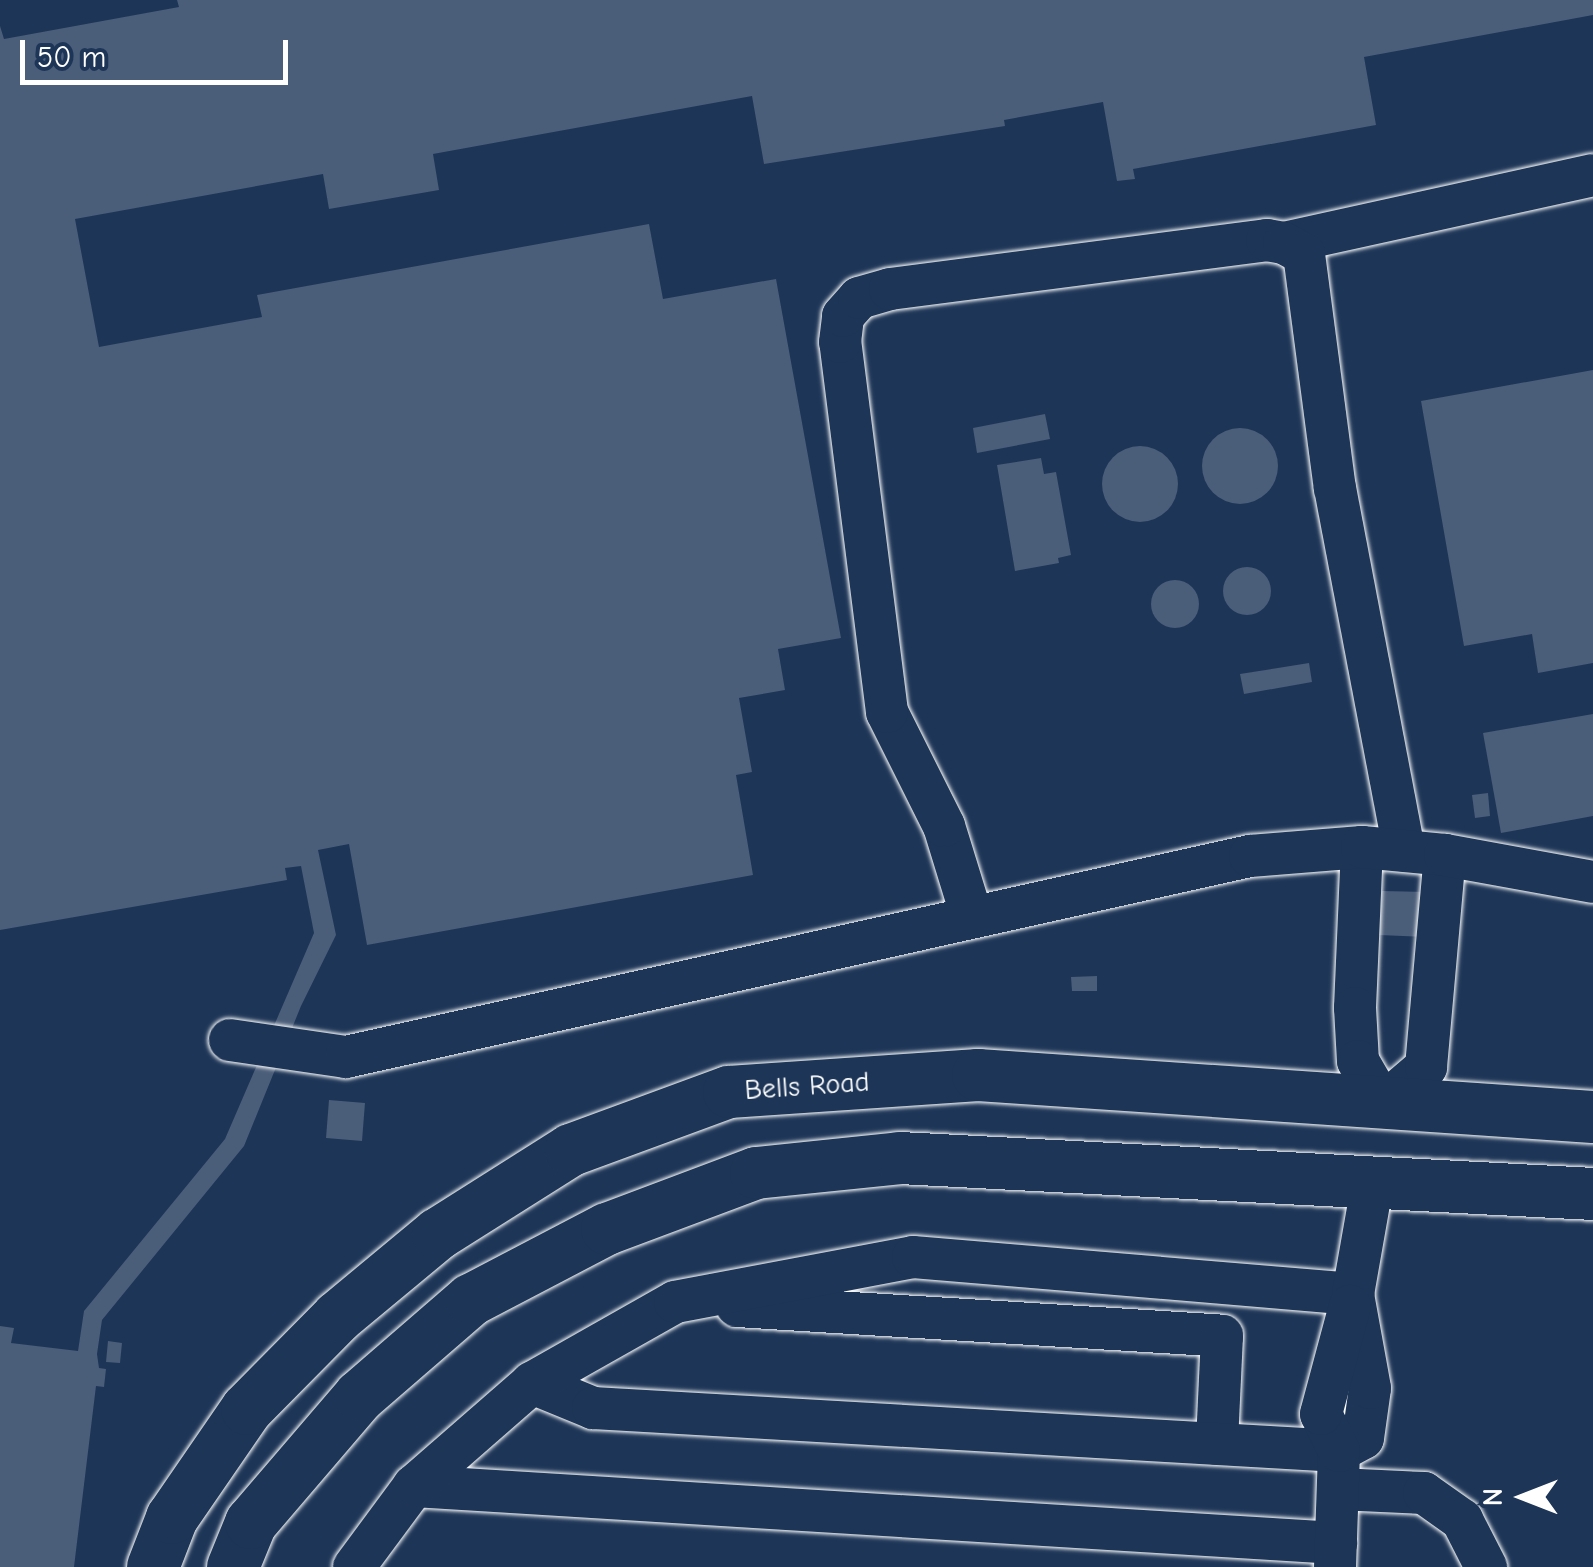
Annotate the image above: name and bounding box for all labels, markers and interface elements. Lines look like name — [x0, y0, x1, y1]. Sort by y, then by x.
scale bar — [25, 20, 292, 82]
text: 50 m — [37, 40, 106, 75]
street label: Bells Road — [743, 1065, 871, 1107]
north arrow — [1473, 1447, 1573, 1547]
text: N — [1477, 1488, 1509, 1506]

